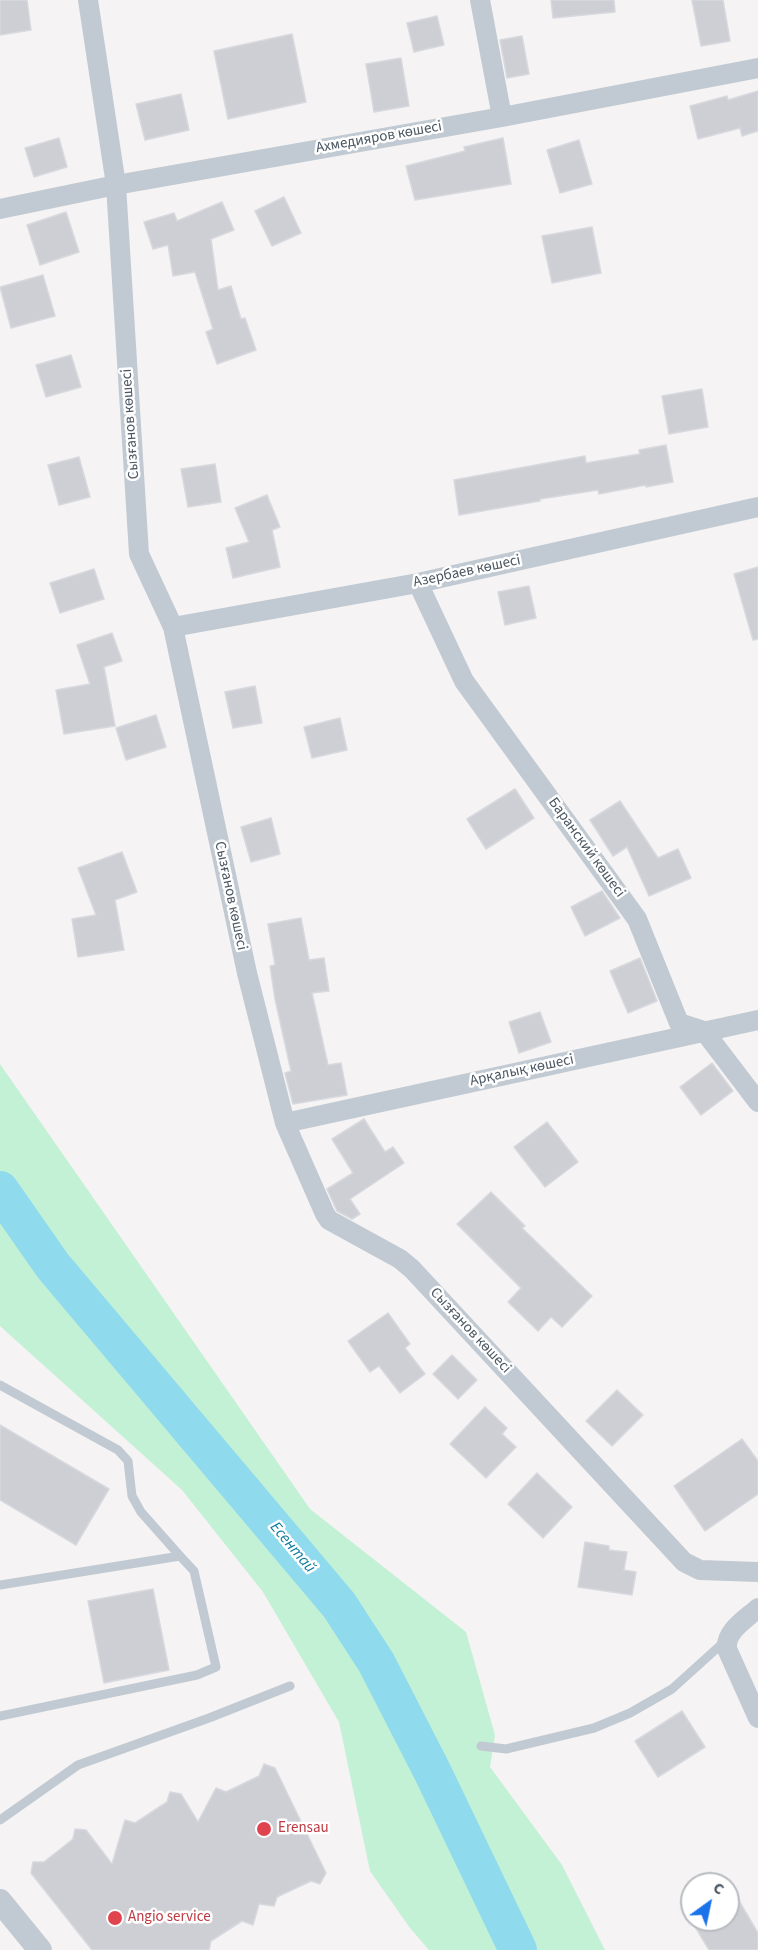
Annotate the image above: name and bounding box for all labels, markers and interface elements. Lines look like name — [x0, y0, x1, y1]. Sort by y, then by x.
street label: Ахмедияров көшесі — [315, 118, 443, 158]
street label: Сызғанов көшесі — [118, 368, 144, 480]
street label: Азербаев көшесі — [412, 552, 522, 592]
street label: Баранский көшесі — [544, 795, 628, 901]
street label: Сызғанов көшесі — [210, 840, 250, 952]
street label: Арқалық көшесі — [468, 1051, 576, 1091]
street label: Сызғанов көшесі — [426, 1284, 514, 1378]
water label: Есентай — [265, 1519, 319, 1577]
marker: Erensau — [255, 1820, 273, 1838]
place label: Erensau — [278, 1820, 329, 1838]
north arrow — [680, 1872, 740, 1932]
text: С — [709, 1877, 729, 1900]
marker: Angio service — [106, 1909, 124, 1927]
place label: Angio service — [128, 1909, 211, 1927]

